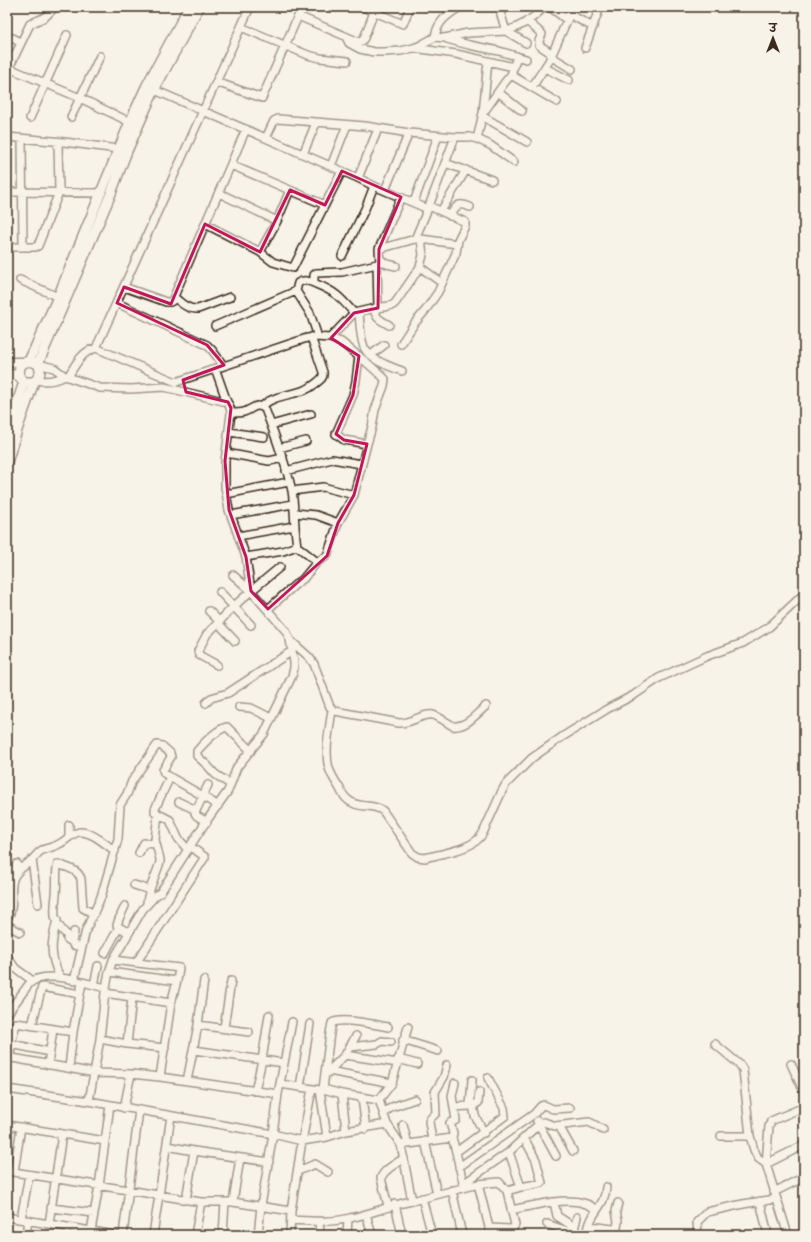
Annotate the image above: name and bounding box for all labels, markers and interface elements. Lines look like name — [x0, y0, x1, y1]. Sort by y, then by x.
north arrow — [753, 18, 793, 58]
text: उ — [768, 23, 778, 36]

